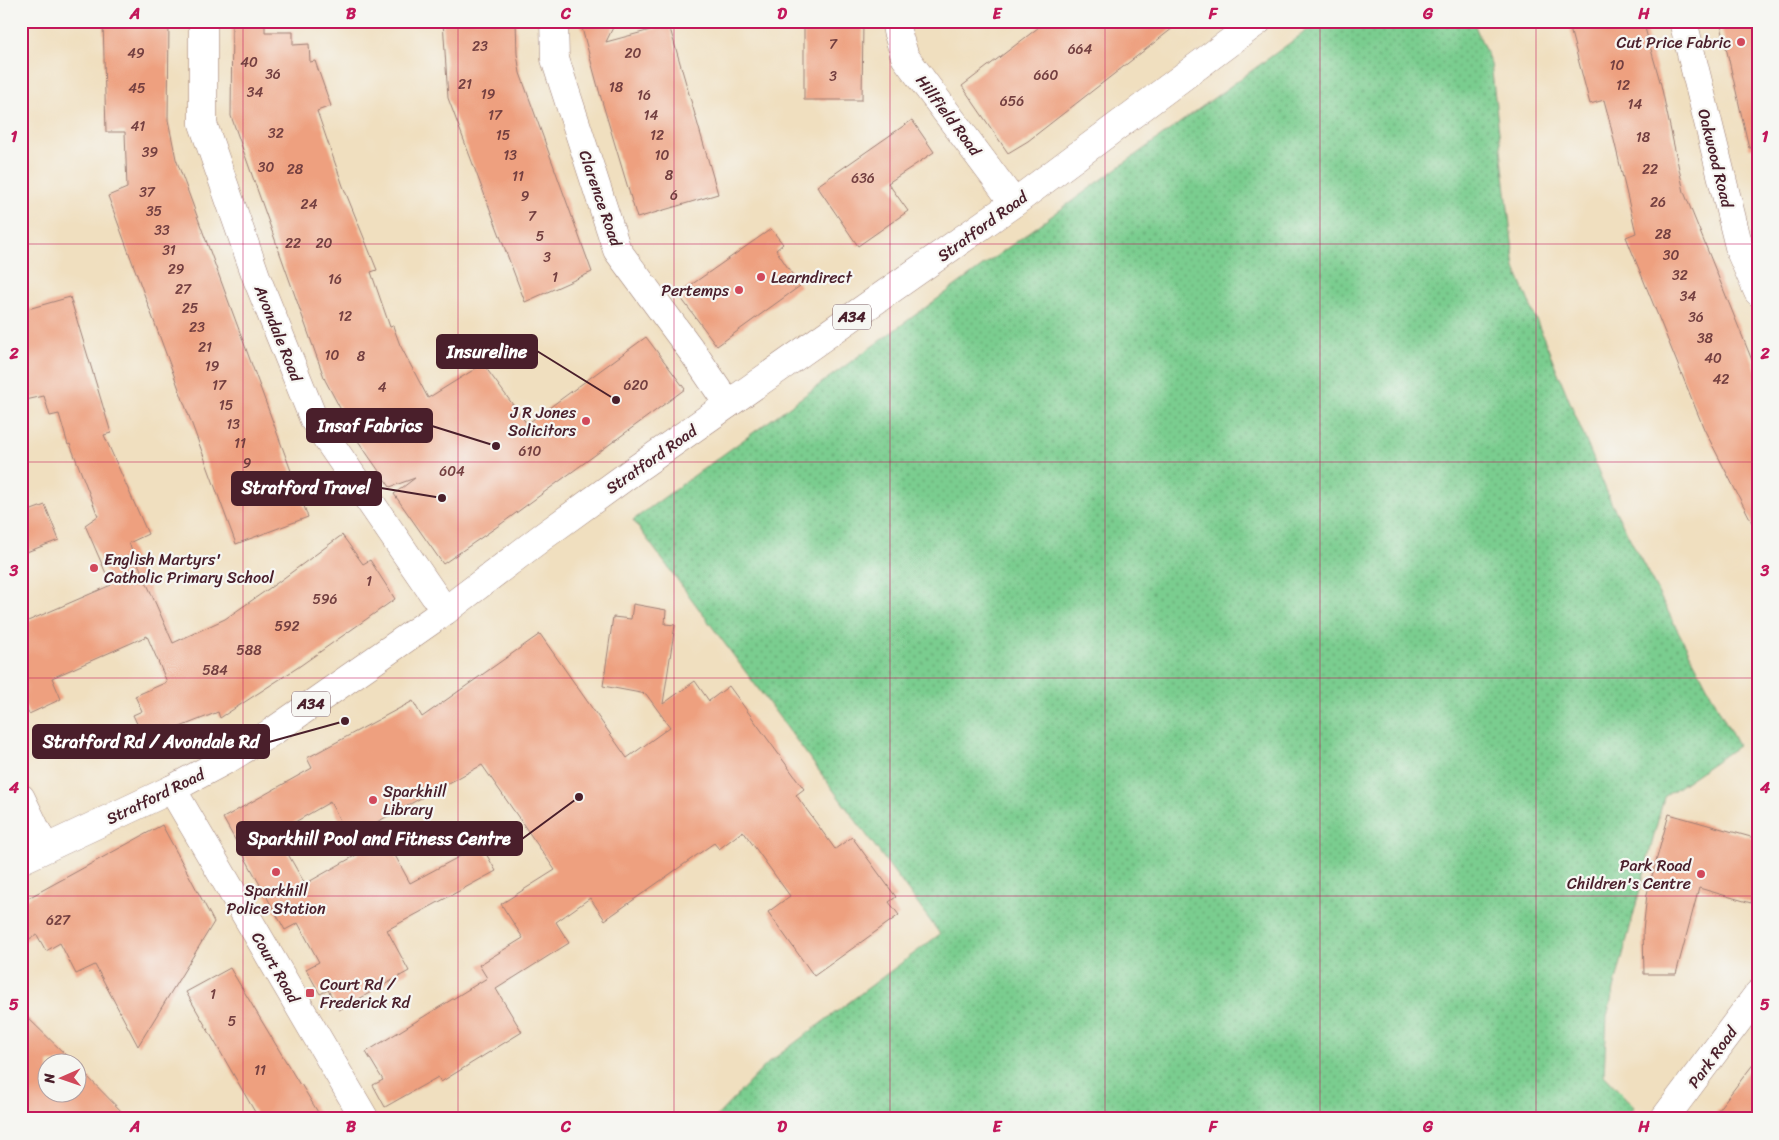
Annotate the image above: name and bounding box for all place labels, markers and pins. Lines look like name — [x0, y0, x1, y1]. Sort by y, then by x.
place label: Cut Price Fabric — [1617, 28, 1731, 57]
marker: Cut Price Fabric — [1735, 36, 1747, 48]
place label: Learndirect — [771, 263, 852, 292]
marker: Learndirect — [755, 271, 767, 283]
place label: Pertemps — [661, 276, 730, 305]
marker: Pertemps — [733, 284, 745, 296]
callout: Insureline — [437, 335, 537, 368]
place label: J R Jones Solicitors — [508, 398, 577, 445]
callout: Insaf Fabrics — [307, 409, 432, 442]
marker: J R Jones Solicitors — [580, 415, 592, 427]
callout: Stratford Travel — [232, 472, 381, 505]
place label: English Martyrs' Catholic Primary School — [104, 545, 274, 592]
marker: English Martyrs' Catholic Primary School — [88, 562, 100, 574]
callout: Stratford Rd / Avondale Rd — [33, 725, 269, 758]
place label: Sparkhill Library — [383, 777, 447, 824]
marker: Sparkhill Library — [367, 794, 379, 806]
callout: Sparkhill Pool and Fitness Centre — [237, 822, 522, 855]
place label: Park Road Children's Centre — [1567, 851, 1693, 898]
marker: Sparkhill Police Station — [270, 866, 282, 878]
marker: Park Road Children's Centre — [1695, 868, 1707, 880]
place label: Sparkhill Police Station — [226, 876, 326, 923]
place label: Court Rd / Frederick Rd — [320, 970, 411, 1017]
marker: Court Rd / Frederick Rd — [304, 987, 316, 999]

